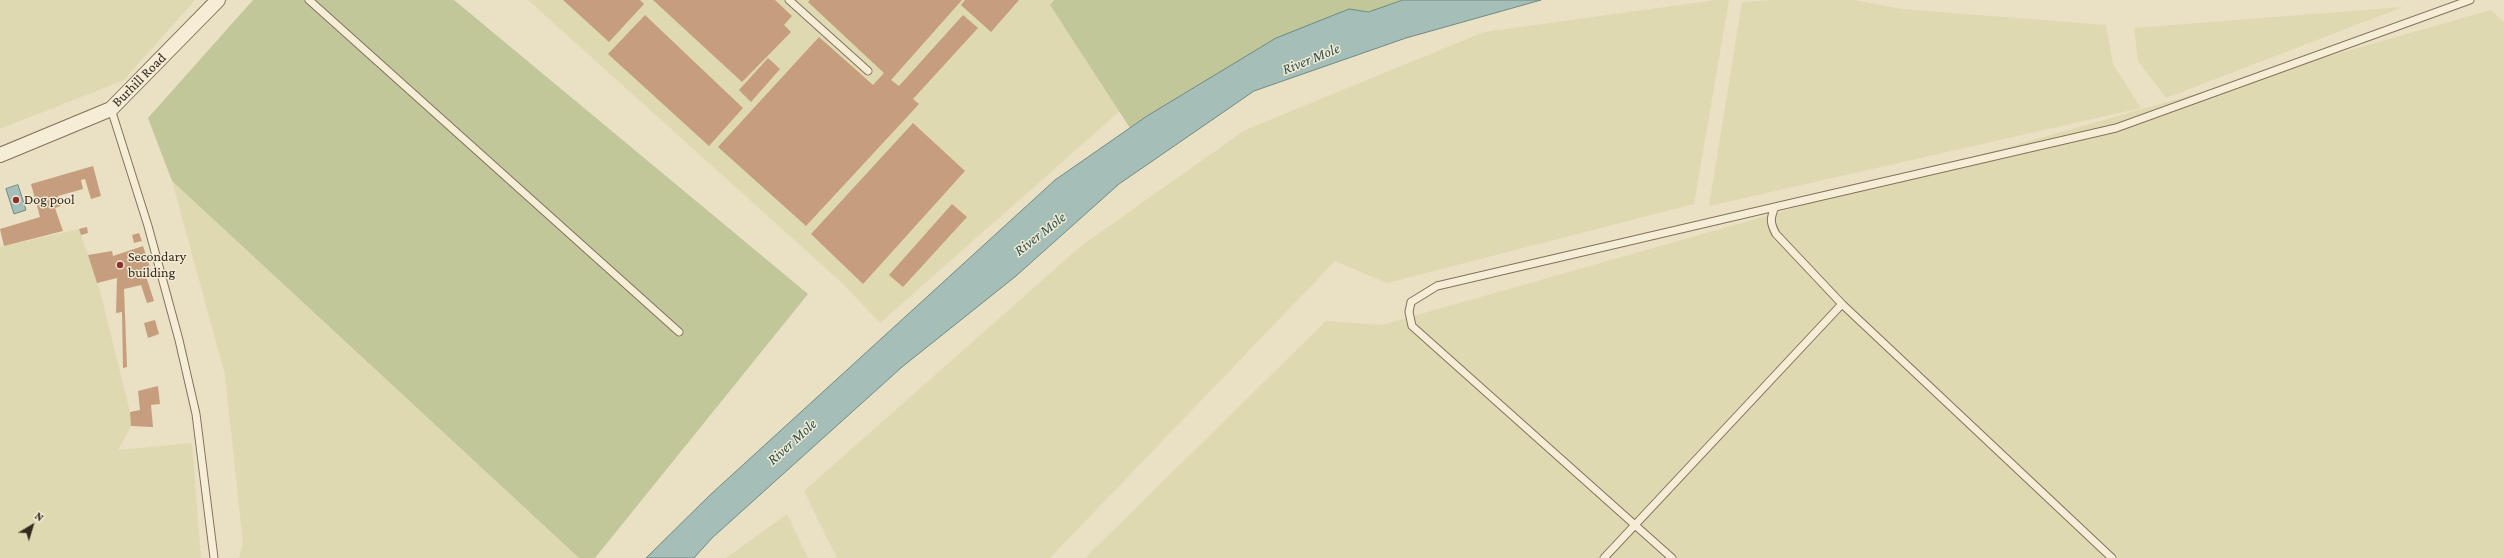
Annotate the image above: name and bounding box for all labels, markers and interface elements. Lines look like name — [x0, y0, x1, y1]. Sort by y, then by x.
water label: River Mole — [1280, 39, 1342, 79]
street label: Burhill Road — [108, 49, 170, 111]
place label: Dog pool — [24, 192, 75, 208]
marker: Dog pool — [11, 195, 21, 205]
water label: River Mole — [1011, 208, 1069, 260]
place label: Secondary building — [128, 249, 186, 282]
marker: Secondary building — [115, 260, 125, 270]
water label: River Mole — [764, 415, 820, 469]
north arrow — [12, 506, 52, 546]
text: N — [33, 510, 46, 524]

